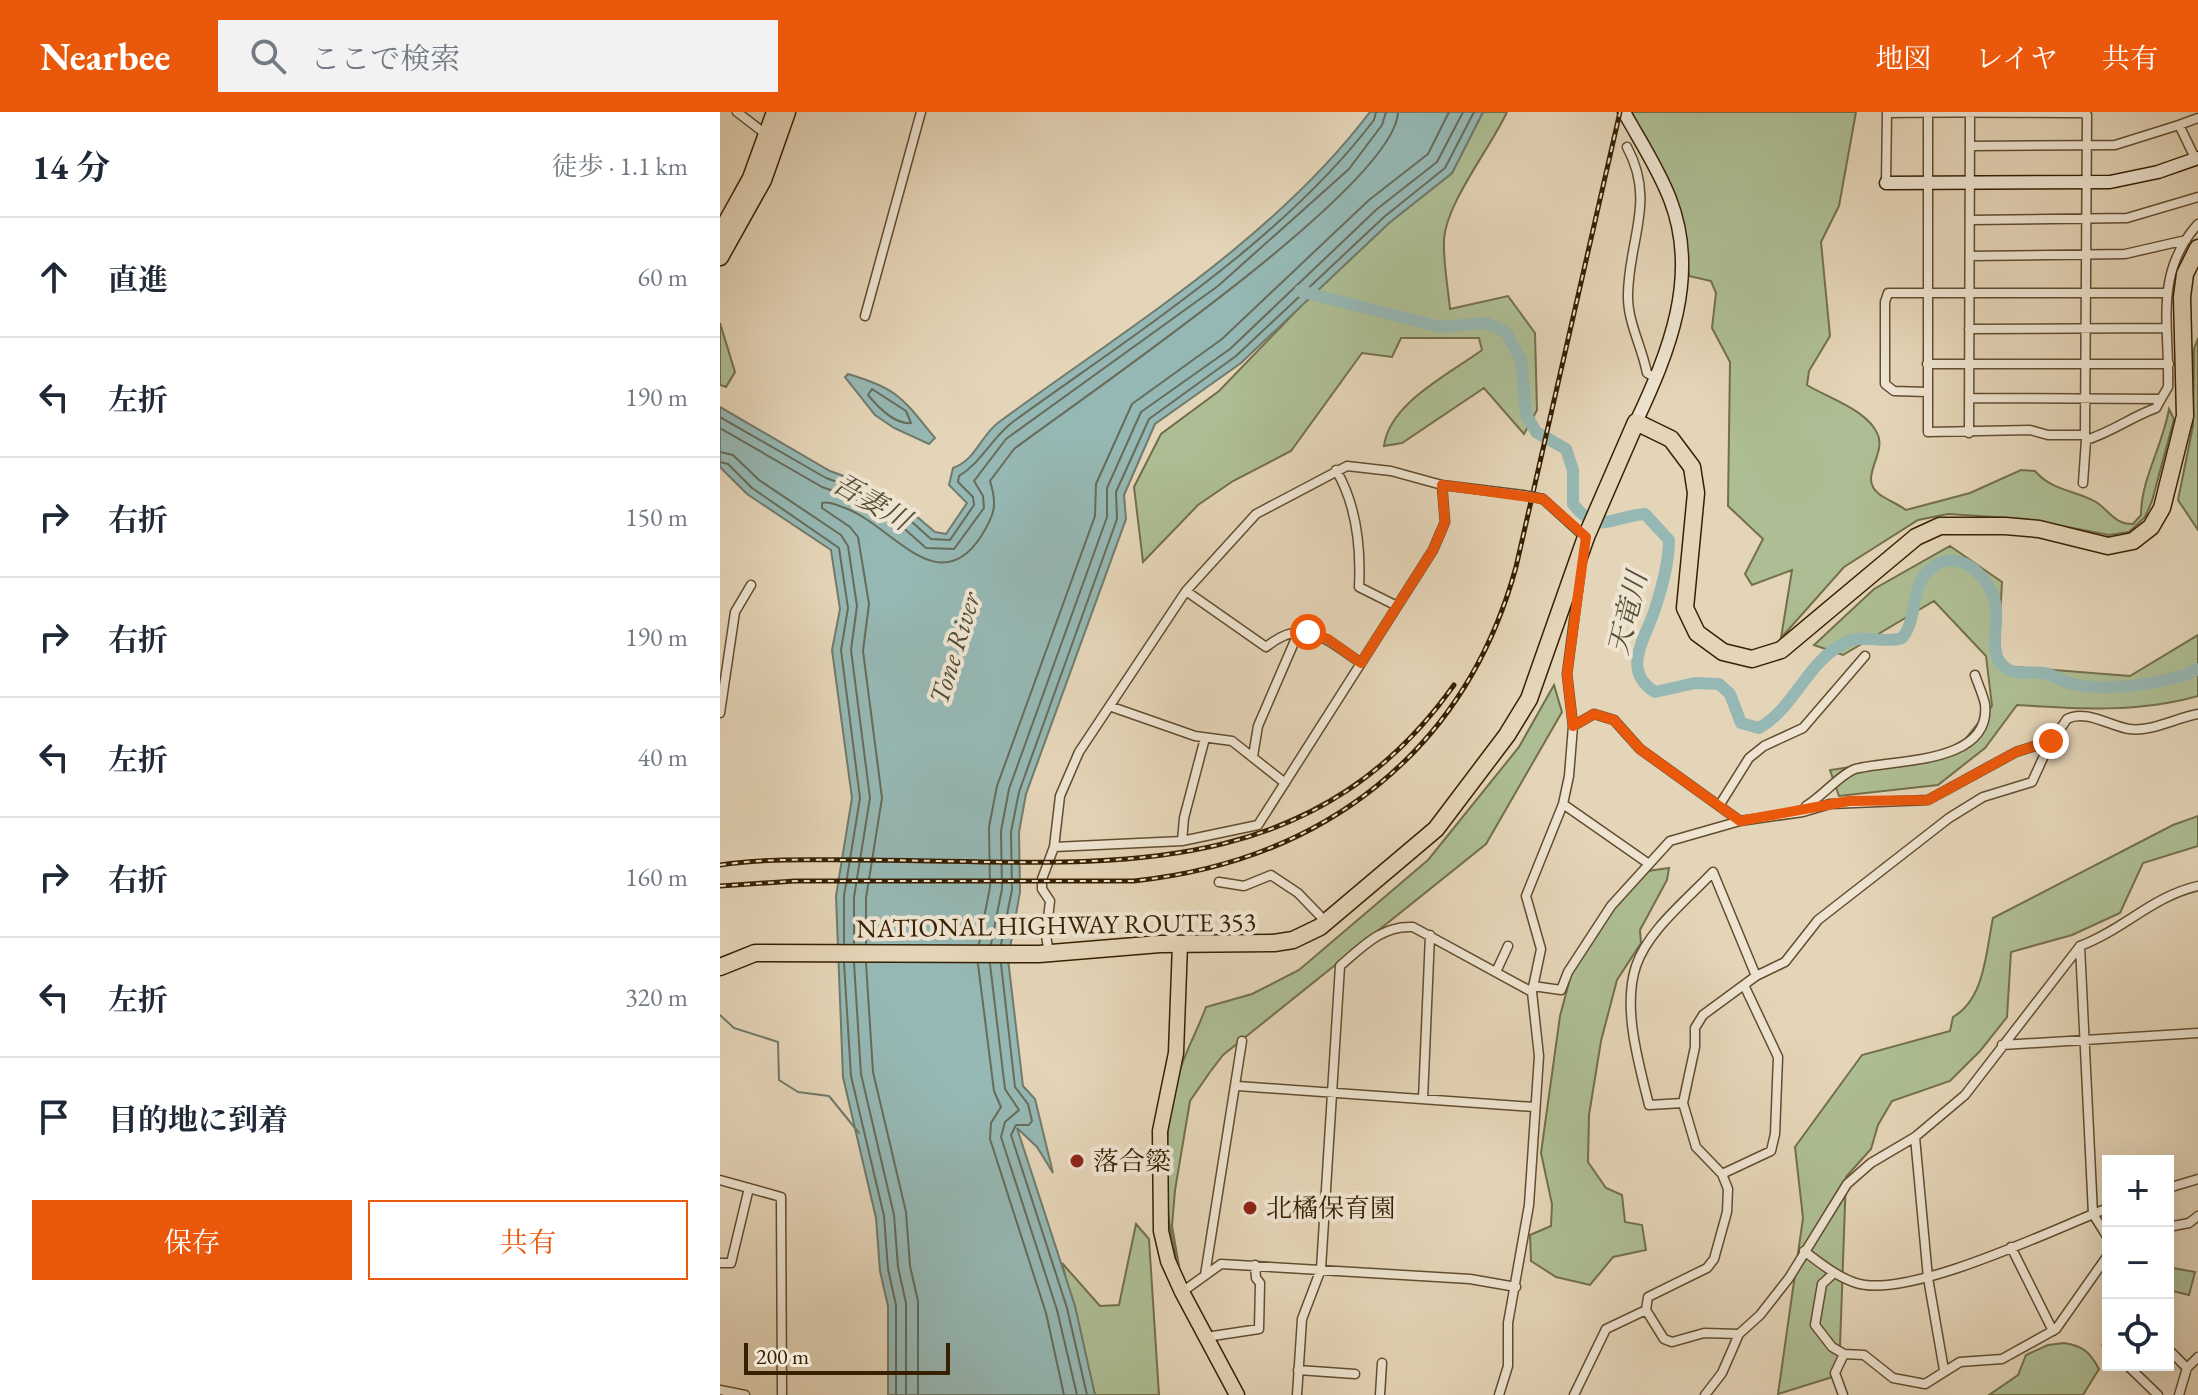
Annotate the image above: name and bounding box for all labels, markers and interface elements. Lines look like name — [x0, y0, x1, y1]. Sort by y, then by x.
search box — [218, 20, 778, 92]
text: Nearbee — [40, 32, 170, 81]
icon: search — [246, 34, 290, 78]
text: ここで検索 — [310, 39, 460, 78]
text: 地図 — [1875, 40, 1931, 76]
text: レイヤ — [1975, 40, 2058, 76]
text: 共有 — [2102, 40, 2158, 76]
text: 14 分 — [32, 145, 110, 189]
text: 徒歩 · 1.1 km — [552, 149, 688, 183]
icon: ahead — [32, 255, 76, 299]
text: 直進 — [108, 260, 168, 299]
text: 60 m — [638, 260, 688, 294]
icon: left — [32, 375, 76, 419]
text: 左折 — [108, 380, 168, 419]
text: 190 m — [625, 380, 688, 414]
water label: 吾妻川 — [827, 464, 920, 539]
icon: right — [32, 495, 76, 539]
text: 右折 — [108, 500, 168, 539]
text: 150 m — [625, 500, 688, 534]
water label: 天竜川 — [1599, 565, 1655, 658]
water label: Tone River — [920, 586, 988, 708]
route start — [1290, 614, 1326, 650]
icon: right — [32, 615, 76, 659]
text: 右折 — [108, 620, 168, 659]
text: 190 m — [625, 620, 688, 654]
route end — [2033, 723, 2069, 759]
icon: left — [32, 735, 76, 779]
text: 左折 — [108, 740, 168, 779]
text: 40 m — [638, 740, 688, 774]
icon: right — [32, 855, 76, 899]
text: 右折 — [108, 860, 168, 899]
text: 160 m — [625, 860, 688, 894]
street label: NATIONAL HIGHWAY ROUTE 353 — [856, 905, 1256, 945]
icon: left — [32, 975, 76, 1019]
text: 左折 — [108, 980, 168, 1019]
text: 320 m — [625, 980, 688, 1014]
icon: arrive — [32, 1095, 76, 1139]
text: 目的地に到着 — [108, 1100, 288, 1139]
place label: 落合簗 — [1093, 1144, 1171, 1178]
marker: 落合簗 — [1068, 1152, 1086, 1170]
map controls — [2102, 1155, 2174, 1371]
button: + — [2102, 1155, 2174, 1227]
place label: 北橘保育園 — [1266, 1191, 1396, 1225]
marker: 北橘保育園 — [1241, 1199, 1259, 1217]
button: 保存 — [32, 1200, 352, 1280]
button: 共有 — [368, 1200, 688, 1280]
button: − — [2102, 1227, 2174, 1299]
button: locate — [2102, 1299, 2174, 1371]
scale bar — [744, 1339, 950, 1375]
text: 200 m — [756, 1342, 809, 1371]

